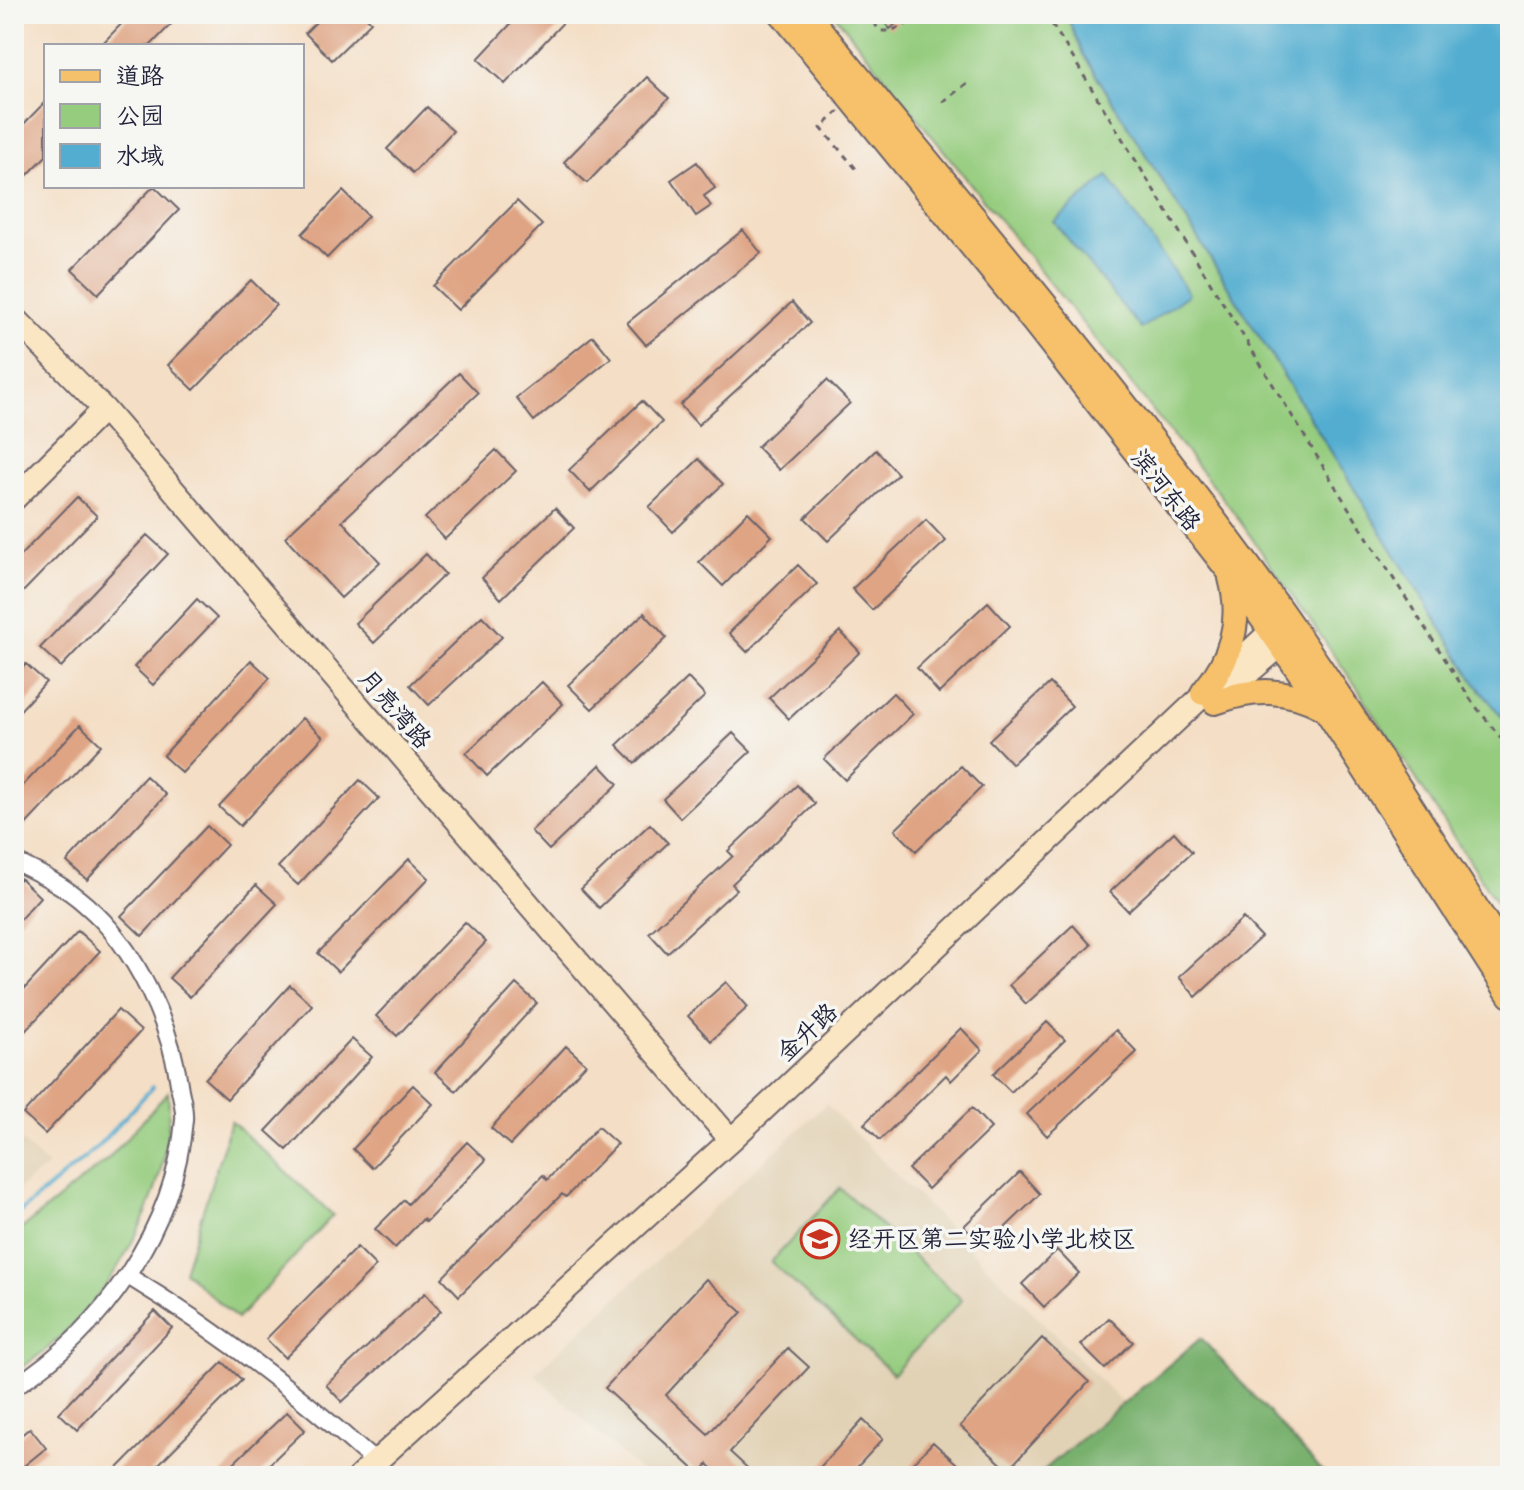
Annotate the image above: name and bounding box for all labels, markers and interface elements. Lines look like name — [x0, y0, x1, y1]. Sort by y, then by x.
legend — [44, 44, 304, 188]
text: 道路 — [116, 62, 164, 91]
text: 公园 — [116, 102, 164, 131]
text: 水域 — [116, 142, 164, 171]
street label: 滨河东路 — [1125, 444, 1207, 537]
street label: 月亮湾路 — [352, 664, 437, 755]
street label: 金升路 — [771, 997, 844, 1068]
school or university icon: 经开区第二实验小学北校区 — [799, 1218, 841, 1260]
place label: 经开区第二实验小学北校区 — [848, 1225, 1136, 1254]

